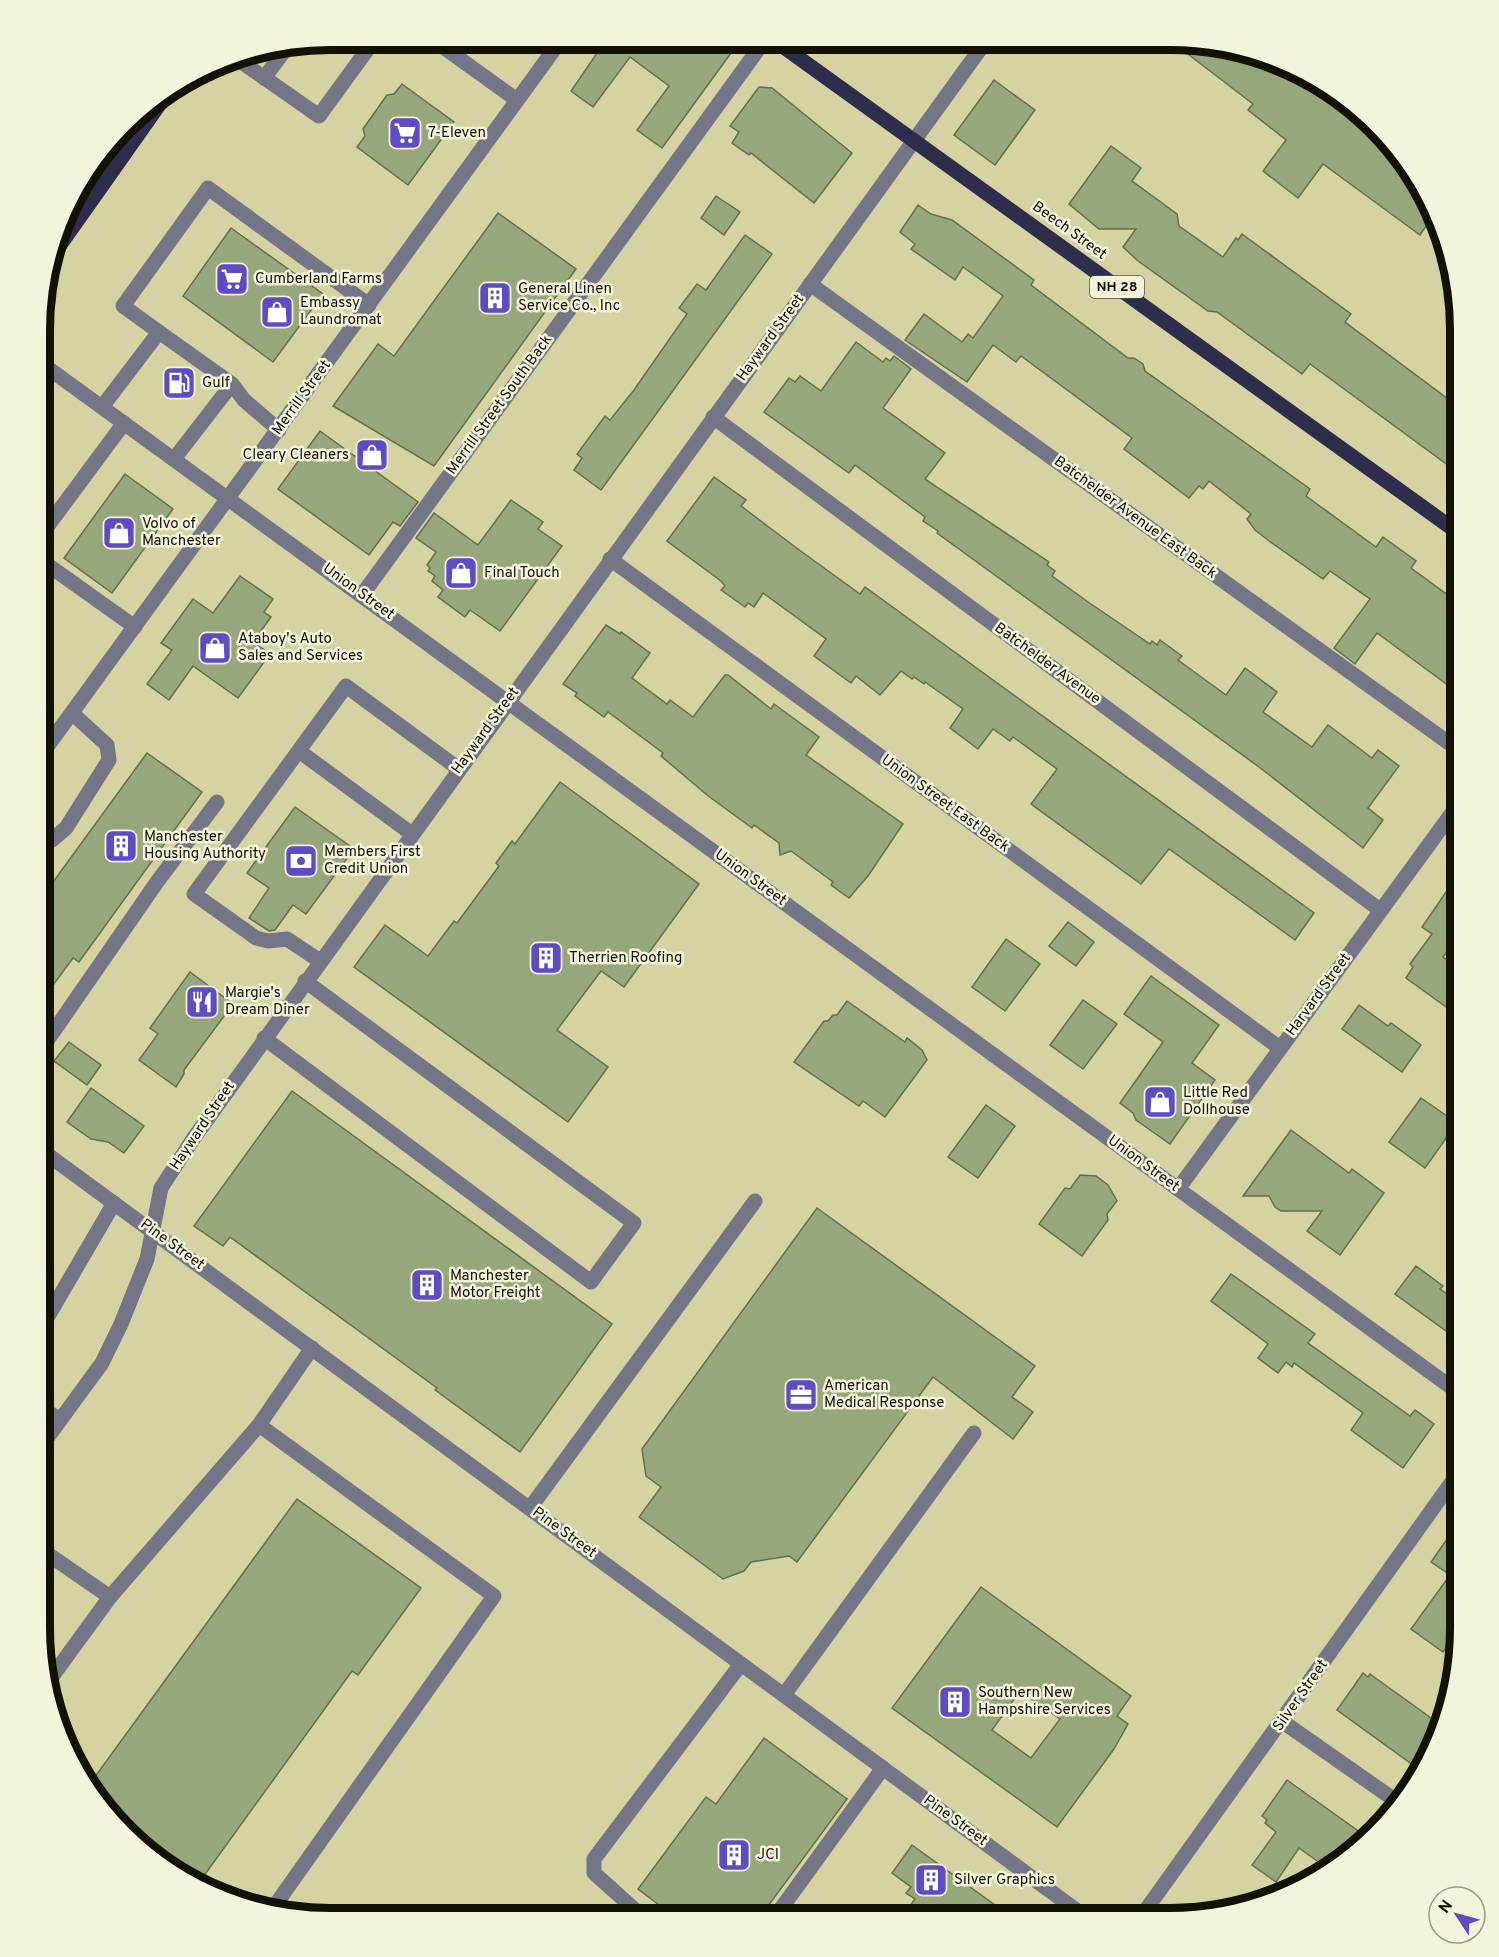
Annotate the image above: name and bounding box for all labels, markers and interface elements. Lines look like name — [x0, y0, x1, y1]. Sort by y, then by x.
supermarket icon: 7-Eleven — [387, 115, 423, 151]
place label: 7-Eleven — [428, 124, 486, 143]
street label: Beech Street — [1028, 198, 1110, 264]
supermarket icon: Cumberland Farms — [214, 261, 250, 297]
place label: Cumberland Farms — [255, 270, 382, 289]
road number: NH 28 — [1090, 276, 1144, 298]
building icon: General Linen Service Co., Inc — [477, 280, 513, 316]
place label: General Linen Service Co., Inc — [518, 280, 620, 316]
street label: Hayward Street — [733, 291, 809, 385]
shop icon: Embassy Laundromat — [259, 294, 295, 330]
place label: Embassy Laundromat — [300, 294, 382, 330]
street label: Merrill Street South Back — [443, 331, 557, 479]
street label: Merrill Street — [268, 357, 336, 439]
fuel station icon: Gulf — [161, 365, 197, 401]
place label: Gulf — [202, 374, 230, 393]
shop icon: Cleary Cleaners — [354, 437, 390, 473]
place label: Cleary Cleaners — [243, 446, 349, 465]
street label: Batchelder Avenue East Back — [1050, 452, 1220, 584]
shop icon: Volvo of Manchester — [101, 515, 137, 551]
place label: Volvo of Manchester — [142, 515, 221, 551]
shop icon: Final Touch — [443, 555, 479, 591]
street label: Union Street — [318, 560, 398, 624]
place label: Final Touch — [484, 564, 560, 583]
street label: Batchelder Avenue — [990, 619, 1104, 709]
shop icon: Ataboy's Auto Sales and Services — [197, 630, 233, 666]
place label: Ataboy's Auto Sales and Services — [238, 630, 363, 666]
street label: Hayward Street — [448, 684, 524, 778]
street label: Union Street East Back — [877, 751, 1013, 857]
building icon: Manchester Housing Authority — [103, 828, 139, 864]
place label: Manchester Housing Authority — [144, 828, 266, 864]
bank icon: Members First Credit Union — [283, 843, 319, 879]
place label: Members First Credit Union — [324, 843, 421, 879]
street label: Union Street — [710, 846, 790, 910]
building icon: Therrien Roofing — [528, 940, 564, 976]
place label: Therrien Roofing — [569, 949, 683, 968]
street label: Harvard Street — [1282, 950, 1356, 1040]
restaurant icon: Margie's Dream Diner — [184, 984, 220, 1020]
place label: Margie's Dream Diner — [225, 984, 310, 1020]
street label: Hayward Street — [166, 1078, 240, 1174]
shop icon: Little Red Dollhouse — [1142, 1084, 1178, 1120]
place label: Little Red Dollhouse — [1183, 1084, 1250, 1120]
street label: Union Street — [1103, 1132, 1183, 1196]
street label: Pine Street — [136, 1215, 208, 1275]
building icon: Manchester Motor Freight — [409, 1267, 445, 1303]
place label: Manchester Motor Freight — [450, 1267, 540, 1303]
office icon: American Medical Response — [783, 1377, 819, 1413]
place label: American Medical Response — [824, 1377, 944, 1413]
street label: Pine Street — [528, 1503, 600, 1563]
street label: Silver Street — [1269, 1656, 1333, 1736]
building icon: Southern New Hampshire Services — [937, 1684, 973, 1720]
place label: Southern New Hampshire Services — [978, 1684, 1111, 1720]
street label: Pine Street — [919, 1791, 991, 1851]
building icon: JCI — [716, 1837, 752, 1873]
place label: JCI — [757, 1846, 779, 1865]
building icon: Silver Graphics — [913, 1862, 949, 1898]
place label: Silver Graphics — [954, 1871, 1055, 1890]
north arrow — [1427, 1885, 1487, 1945]
text: N — [1435, 1897, 1458, 1918]

